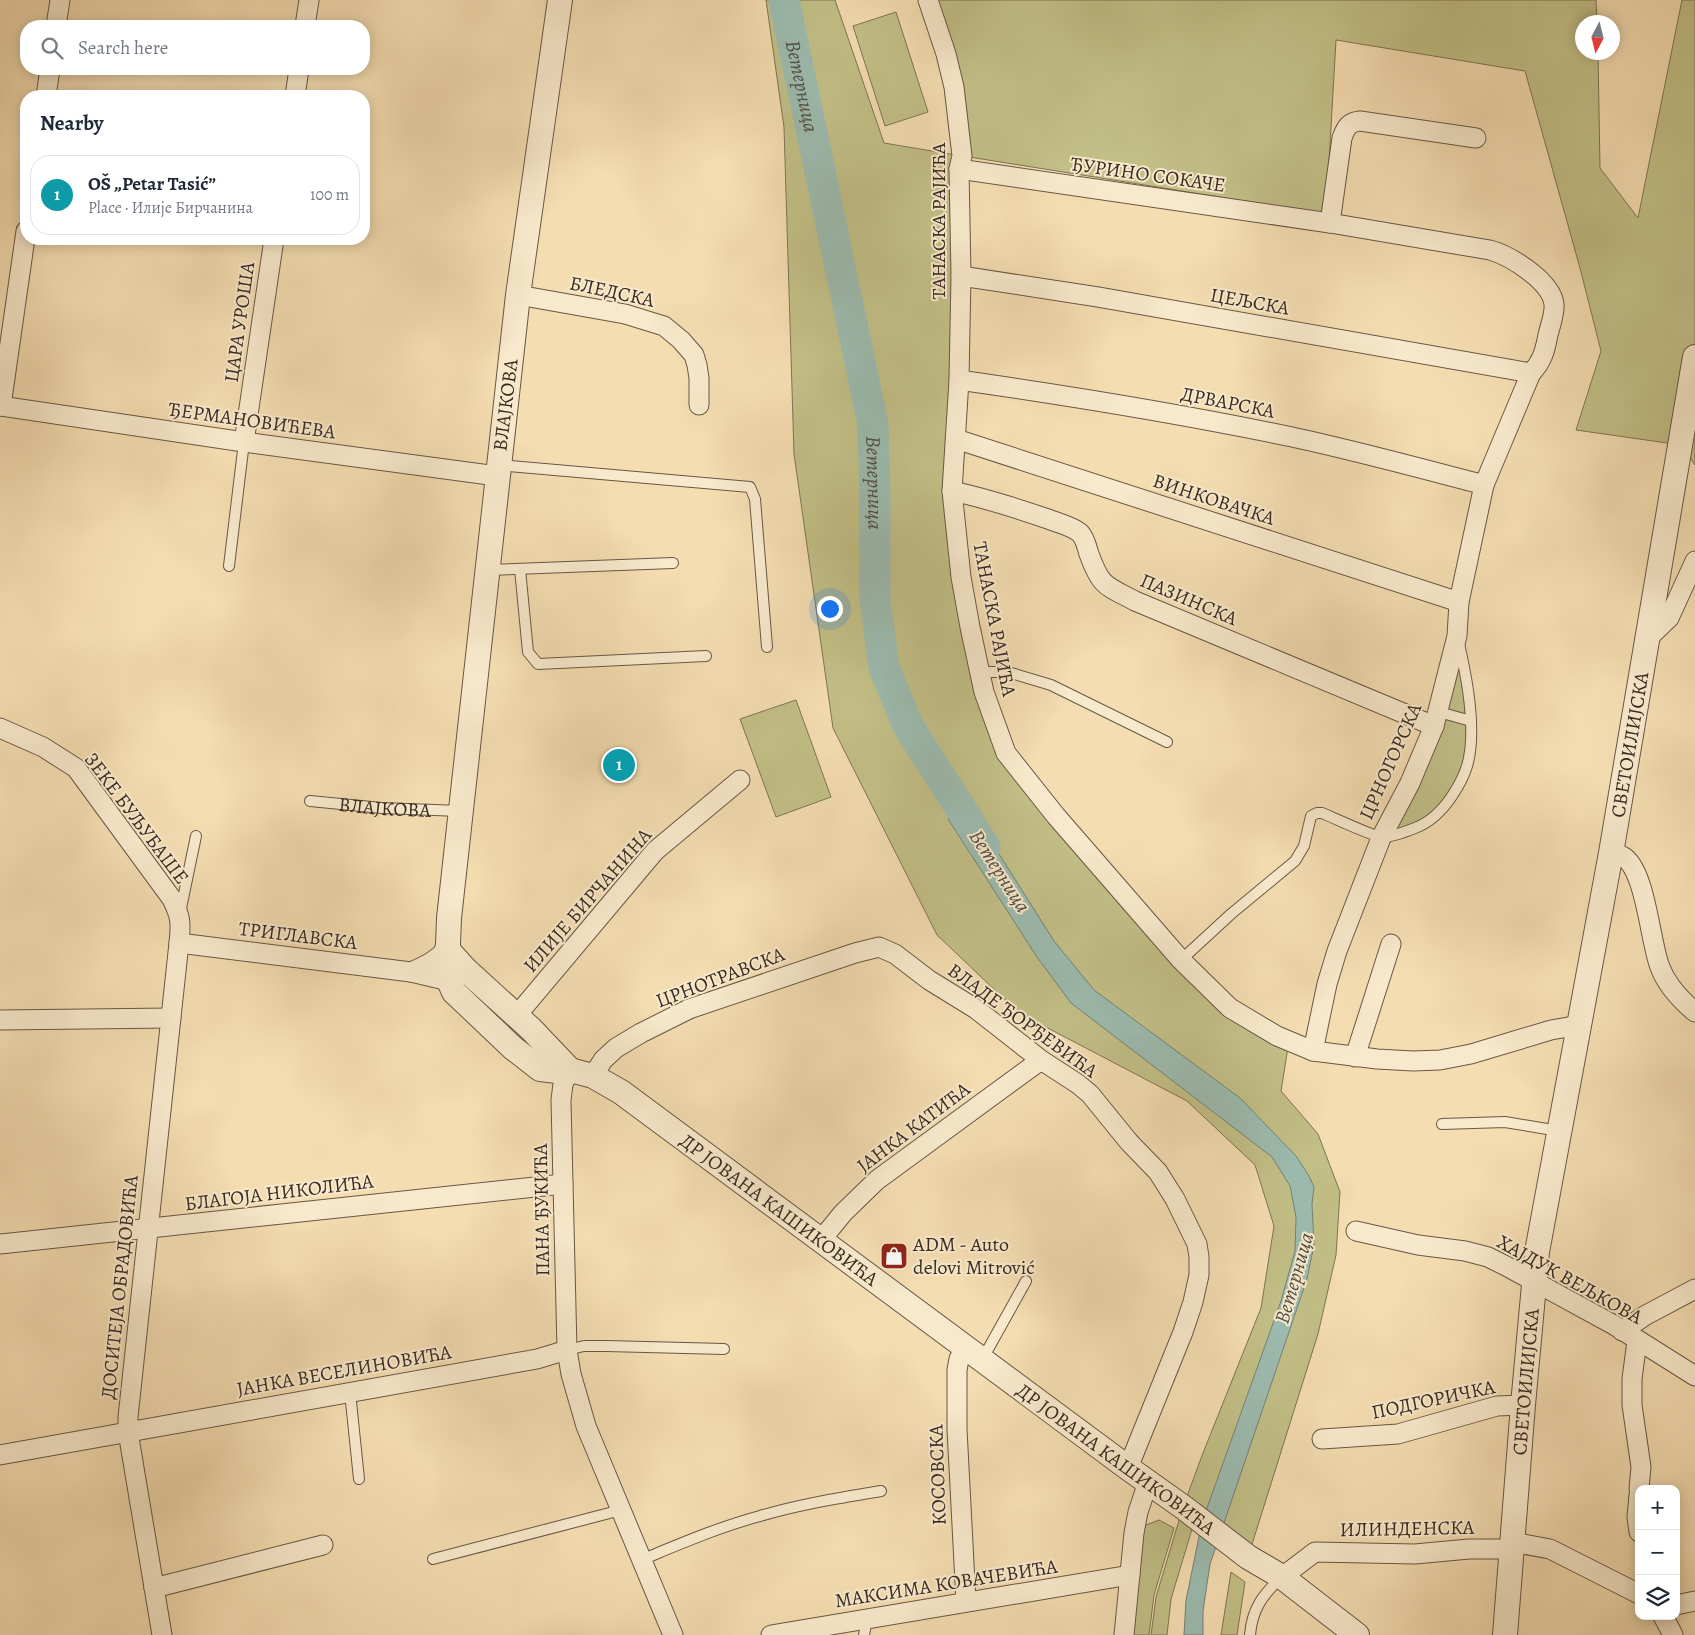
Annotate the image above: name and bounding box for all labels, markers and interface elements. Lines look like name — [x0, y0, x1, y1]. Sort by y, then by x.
north arrow — [1575, 15, 1620, 60]
search box — [20, 20, 370, 75]
icon: search — [38, 34, 66, 62]
text: Search here — [78, 35, 168, 61]
water label: Ветерница — [779, 37, 825, 135]
text: Nearby — [40, 109, 103, 137]
street label: ТАНАСКА РАЈИЋА — [925, 142, 952, 300]
street label: ЂУРИНО СОКАЧЕ — [1069, 150, 1227, 199]
text: OŠ „Petar Tasić” — [88, 171, 216, 197]
text: 1 — [54, 184, 60, 206]
text: 100 m — [310, 184, 349, 206]
text: Place · Илије Бирчанина — [88, 197, 253, 219]
street label: ЦАРА УРОША — [218, 260, 261, 384]
street label: БЛЕДСКА — [567, 269, 657, 314]
street label: ЦЕЉСКА — [1208, 281, 1292, 322]
street label: ВЛАЈКОВА — [486, 357, 525, 453]
street label: ДРВАРСКА — [1179, 380, 1277, 425]
street label: ЂЕРМАНОВИЋЕВА — [167, 395, 338, 446]
water label: Ветерница — [859, 435, 889, 530]
street label: ВИНКОВАЧКА — [1149, 467, 1279, 532]
street label: ТАНАСКА РАЈИЋА — [966, 539, 1023, 699]
street label: ПАЗИНСКА — [1136, 567, 1242, 632]
your location — [817, 596, 843, 622]
street label: СВЕТОИЛИЈСКА — [1604, 670, 1655, 820]
street label: ЦРНОГОРСКА — [1353, 698, 1428, 824]
pin: 1 — [603, 746, 635, 784]
street label: ЗЕКЕ БУЉУБАШЕ — [78, 747, 195, 890]
street label: ВЛАЈКОВА — [337, 791, 432, 824]
street label: ИЛИЈЕ БИРЧАНИНА — [517, 822, 658, 978]
water label: Ветерница — [963, 824, 1037, 918]
street label: ТРИГЛАВСКА — [237, 915, 359, 956]
street label: ЦРНОТРАВСКА — [652, 940, 789, 1014]
street label: ВЛАДЕ ЂОРЂЕВИЋА — [942, 957, 1103, 1084]
street label: ЈАНКА КАТИЋА — [851, 1076, 976, 1179]
street label: ДР ЈОВАНА КАШИКОВИЋА — [674, 1127, 884, 1293]
street label: ПАНА ЂУКИЋА — [527, 1143, 556, 1277]
street label: БЛАГОЈА НИКОЛИЋА — [183, 1167, 375, 1217]
street label: ДОСИТЕЈА ОБРАДОВИЋА — [94, 1173, 145, 1400]
street label: ХАЈДУК ВЕЉКОВА — [1492, 1228, 1648, 1331]
water label: Ветерница — [1268, 1229, 1320, 1327]
place label: ADM - Auto delovi Mitrović — [912, 1231, 1035, 1281]
shop icon: ADM - Auto delovi Mitrović — [879, 1241, 909, 1271]
street label: СВЕТОИЛИЈСКА — [1506, 1307, 1546, 1456]
street label: ЈАНКА ВЕСЕЛИНОВИЋА — [235, 1338, 454, 1403]
street label: ПОДГОРИЧКА — [1369, 1373, 1498, 1426]
street label: ДР ЈОВАНА КАШИКОВИЋА — [1011, 1377, 1221, 1541]
street label: КОСОВСКА — [922, 1424, 953, 1526]
map controls — [1635, 1485, 1680, 1620]
button: + — [1635, 1485, 1680, 1530]
street label: ИЛИНДЕНСКА — [1340, 1514, 1475, 1543]
button: − — [1635, 1530, 1680, 1575]
street label: МАКСИМА КОВАЧЕВИЋА — [833, 1553, 1060, 1614]
button: layers — [1635, 1575, 1680, 1620]

